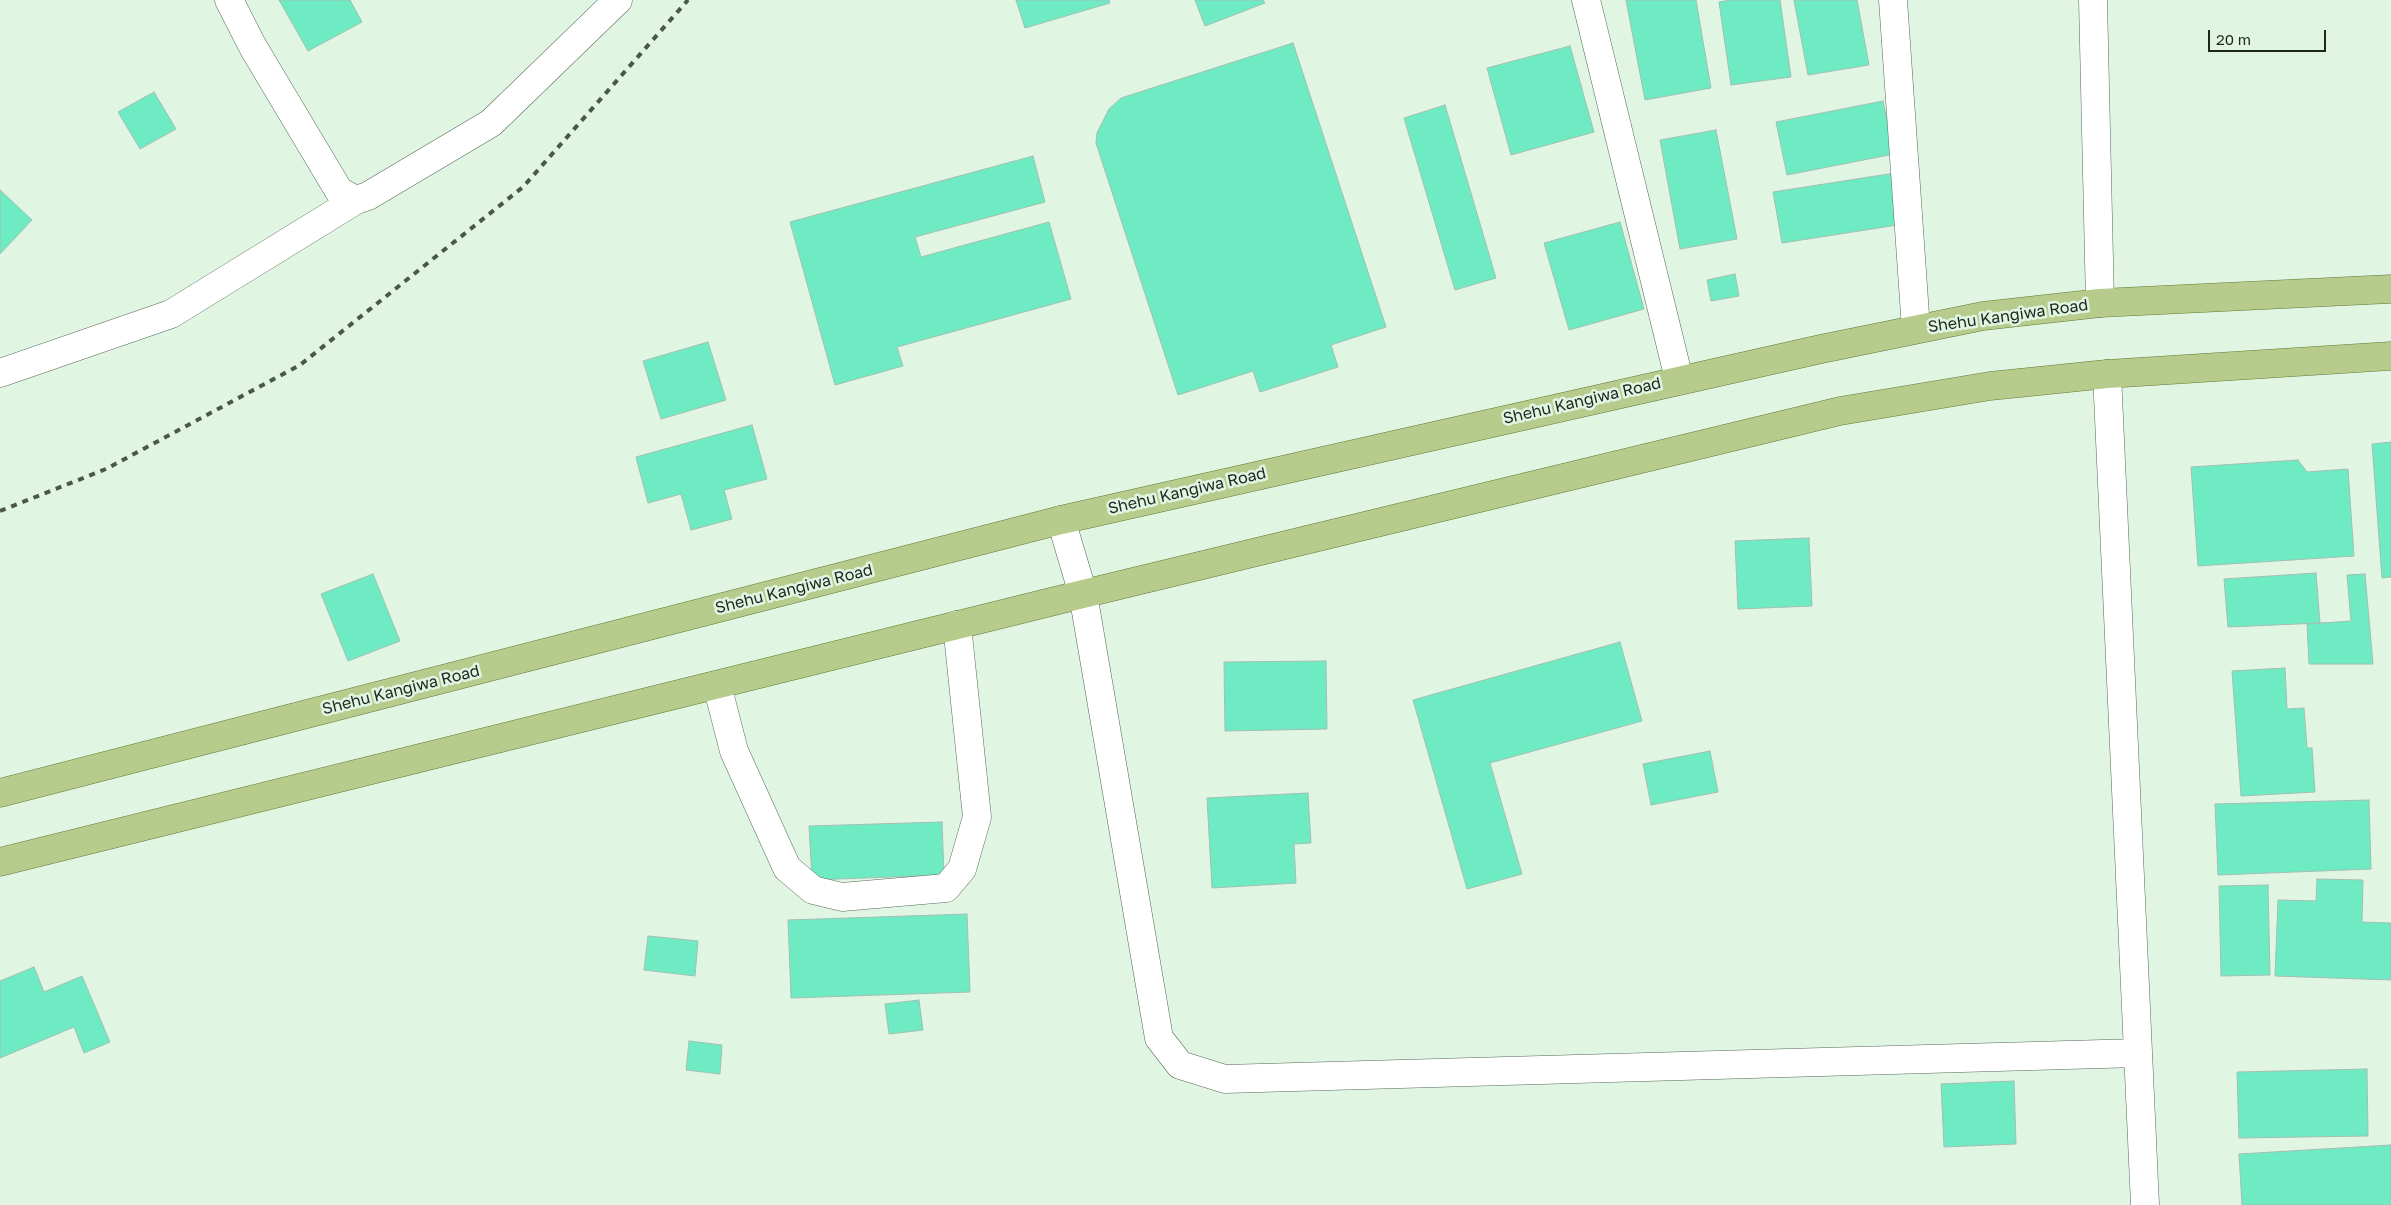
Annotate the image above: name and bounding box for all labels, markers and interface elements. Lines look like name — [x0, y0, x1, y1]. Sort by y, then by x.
scale bar — [2211, 20, 2328, 52]
text: 20 m — [2216, 30, 2251, 48]
street label: Shehu Kangiwa Road — [1927, 295, 2089, 337]
street label: Shehu Kangiwa Road — [1501, 373, 1663, 429]
street label: Shehu Kangiwa Road — [1106, 463, 1268, 519]
street label: Shehu Kangiwa Road — [713, 560, 875, 618]
street label: Shehu Kangiwa Road — [320, 661, 482, 719]

